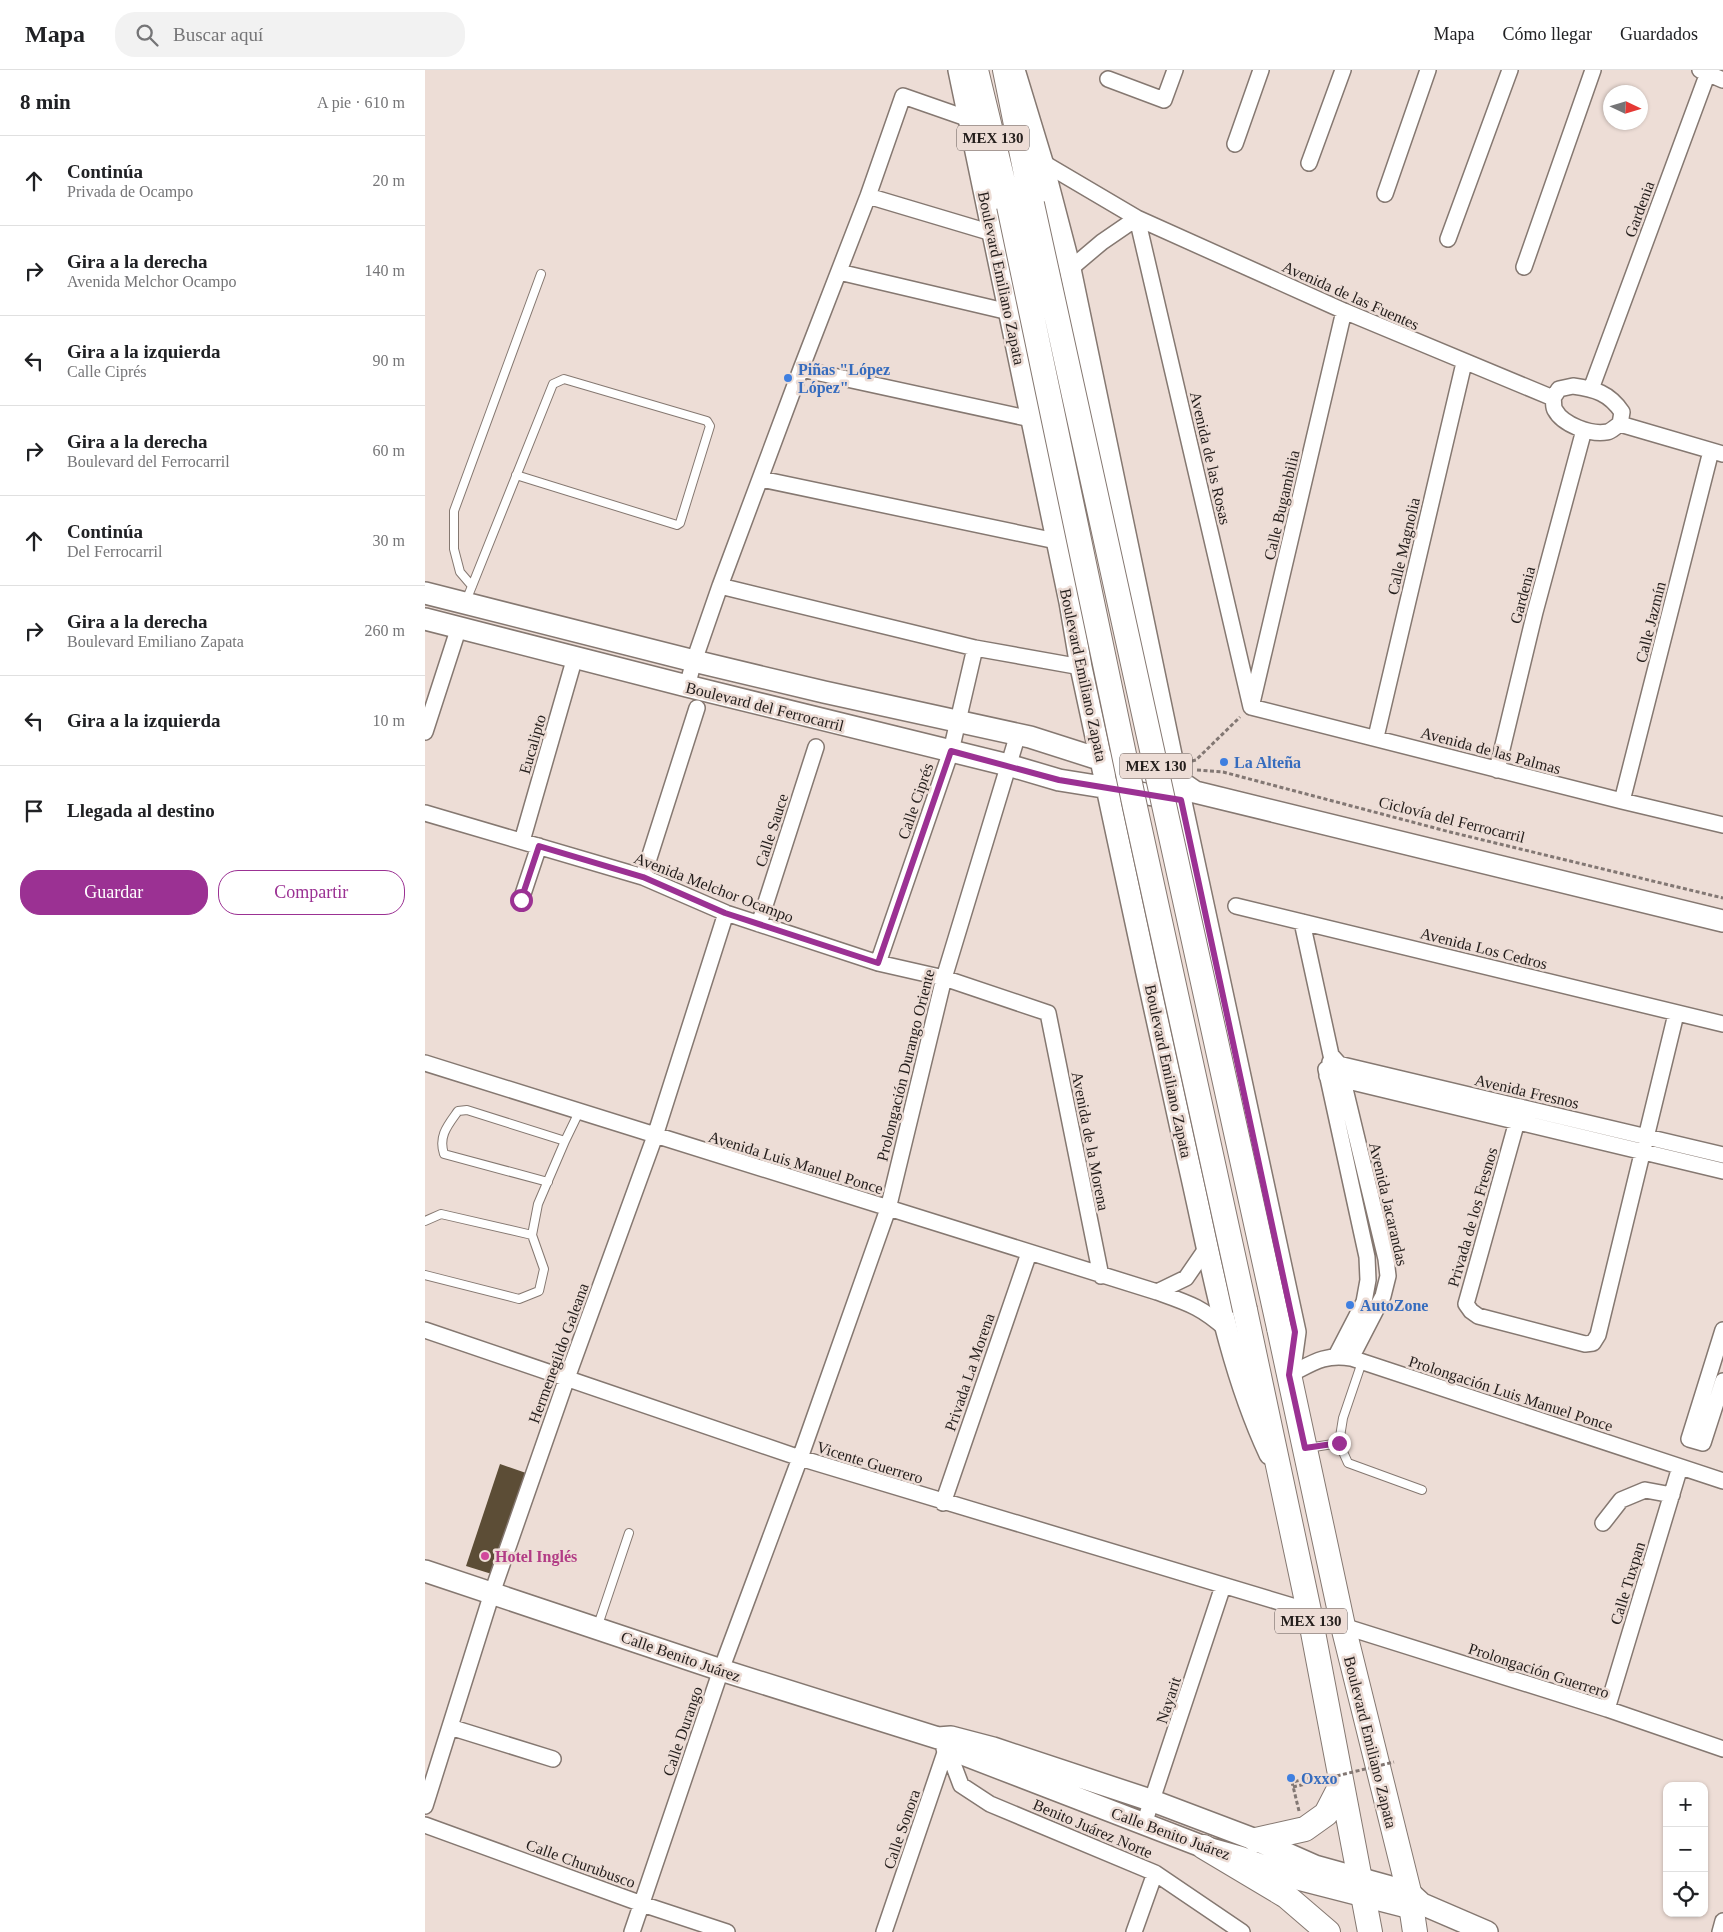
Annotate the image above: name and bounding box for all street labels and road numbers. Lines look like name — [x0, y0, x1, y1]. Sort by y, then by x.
road number: MEX 130 — [957, 126, 1029, 150]
street label: Gardenia — [1621, 179, 1657, 240]
street label: Boulevard Emiliano Zapata — [974, 190, 1028, 367]
street label: Avenida de las Fuentes — [1280, 258, 1422, 333]
street label: Avenida de las Rosas — [1187, 390, 1234, 526]
street label: Calle Bugambilia — [1261, 448, 1303, 562]
street label: Calle Magnolia — [1384, 496, 1424, 597]
street label: Gardenia — [1507, 565, 1538, 626]
street label: Calle Jazmín — [1632, 580, 1669, 664]
street label: Boulevard Emiliano Zapata — [1056, 587, 1110, 764]
street label: Boulevard del Ferrocarril — [684, 679, 846, 735]
street label: Eucalipto — [516, 712, 550, 776]
street label: Avenida de las Palmas — [1419, 724, 1563, 777]
road number: MEX 130 — [1120, 754, 1192, 778]
street label: Calle Ciprés — [894, 761, 937, 842]
street label: Calle Sauce — [752, 791, 791, 869]
street label: Ciclovía del Ferrocarril — [1377, 793, 1527, 846]
street label: Avenida Melchor Ocampo — [631, 849, 796, 927]
street label: Avenida Los Cedros — [1419, 924, 1549, 972]
street label: Prolongación Durango Oriente — [873, 967, 939, 1163]
street label: Boulevard Emiliano Zapata — [1141, 983, 1195, 1160]
street label: Avenida de la Morena — [1069, 1070, 1112, 1212]
street label: Avenida Fresnos — [1473, 1071, 1581, 1112]
street label: Avenida Luis Manuel Ponce — [707, 1128, 885, 1197]
street label: Avenida Jacarandas — [1366, 1141, 1411, 1268]
street label: Privada de los Fresnos — [1444, 1145, 1501, 1289]
street label: Hermenegildo Galeana — [525, 1281, 593, 1426]
street label: Privada La Morena — [941, 1311, 998, 1433]
street label: Prolongación Luis Manuel Ponce — [1406, 1352, 1615, 1436]
street label: Vicente Guerrero — [815, 1438, 925, 1487]
street label: Calle Tuxpan — [1607, 1540, 1649, 1627]
road number: MEX 130 — [1275, 1608, 1347, 1634]
street label: Calle Benito Juárez — [619, 1628, 743, 1685]
street label: Prolongación Guerrero — [1466, 1640, 1611, 1702]
street label: Boulevard Emiliano Zapata — [1340, 1654, 1400, 1830]
street label: Nayarit — [1153, 1674, 1185, 1726]
street label: Calle Durango — [659, 1684, 707, 1779]
street label: Calle Sonora — [880, 1787, 923, 1871]
street label: Benito Juárez Norte — [1031, 1796, 1155, 1861]
street label: Calle Benito Juárez — [1109, 1804, 1233, 1863]
street label: Calle Churubusco — [524, 1836, 638, 1891]

